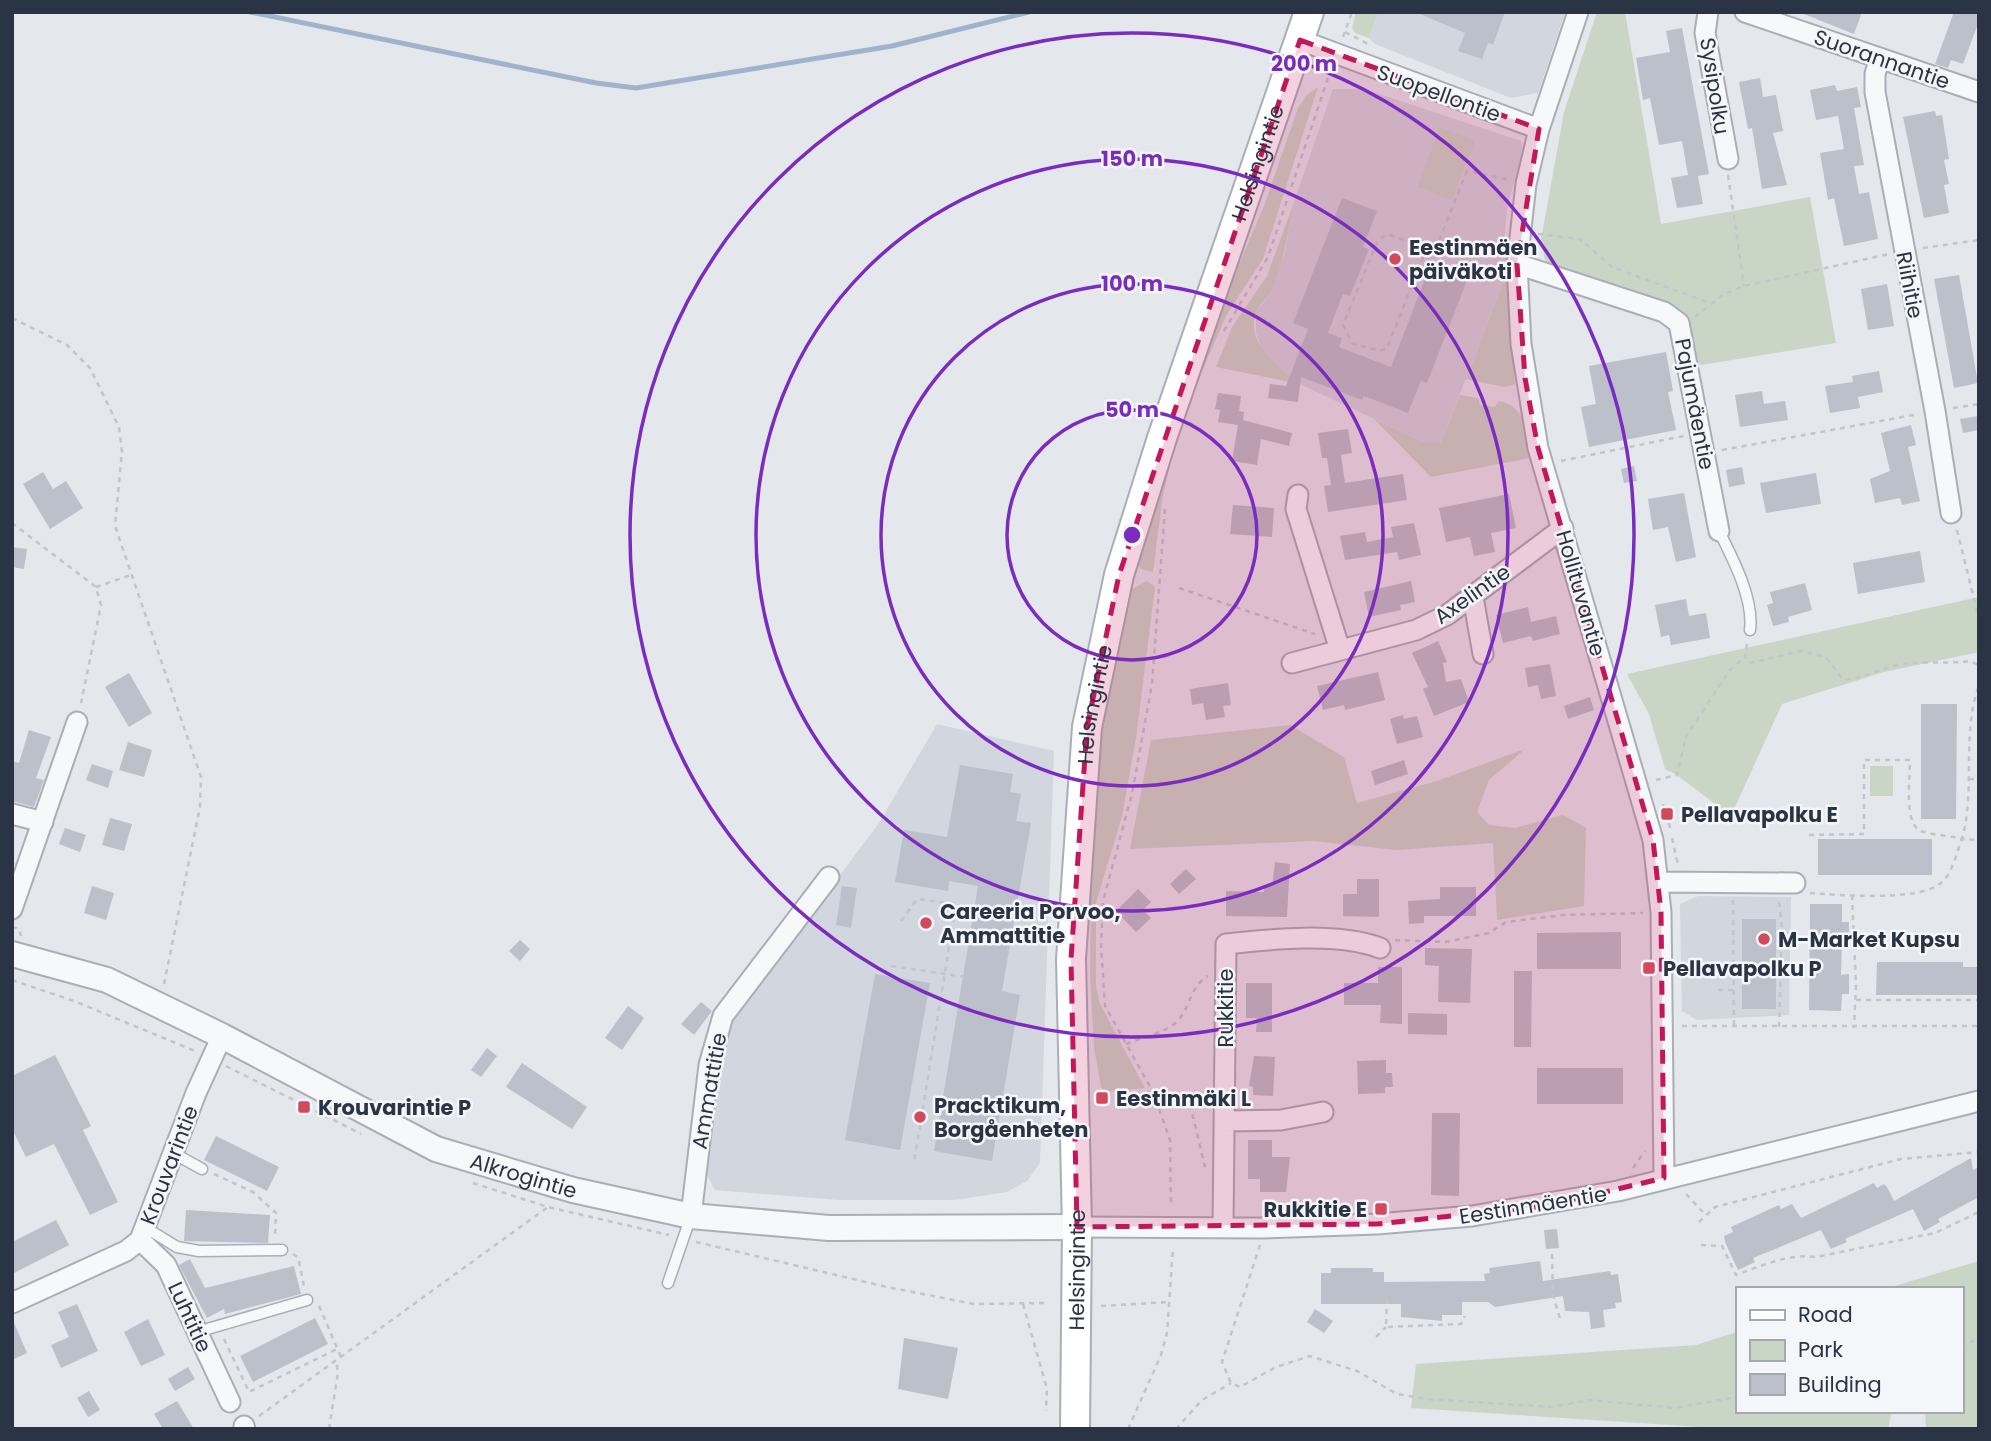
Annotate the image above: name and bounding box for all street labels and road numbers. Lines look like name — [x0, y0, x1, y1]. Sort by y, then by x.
street label: Suorannantie — [1810, 22, 1954, 96]
street label: Sysipolku — [1693, 36, 1737, 136]
street label: Suopellontie — [1373, 57, 1505, 129]
street label: Helsingintie — [1224, 101, 1291, 224]
street label: Riihitie — [1889, 249, 1931, 321]
street label: Pajumäentie — [1668, 336, 1722, 472]
street label: Hollituvantie — [1549, 527, 1613, 659]
street label: Axelintie — [1428, 557, 1516, 631]
street label: Helsingintie — [1070, 642, 1118, 765]
street label: Rukkitie — [1211, 969, 1240, 1047]
street label: Ammattitie — [684, 1030, 734, 1152]
street label: Krouvarintie — [133, 1101, 205, 1229]
street label: Alkrogintie — [467, 1146, 581, 1205]
street label: Eestinmäentie — [1457, 1179, 1609, 1231]
street label: Helsingintie — [1061, 1209, 1092, 1331]
street label: Luhtitie — [161, 1277, 219, 1357]

